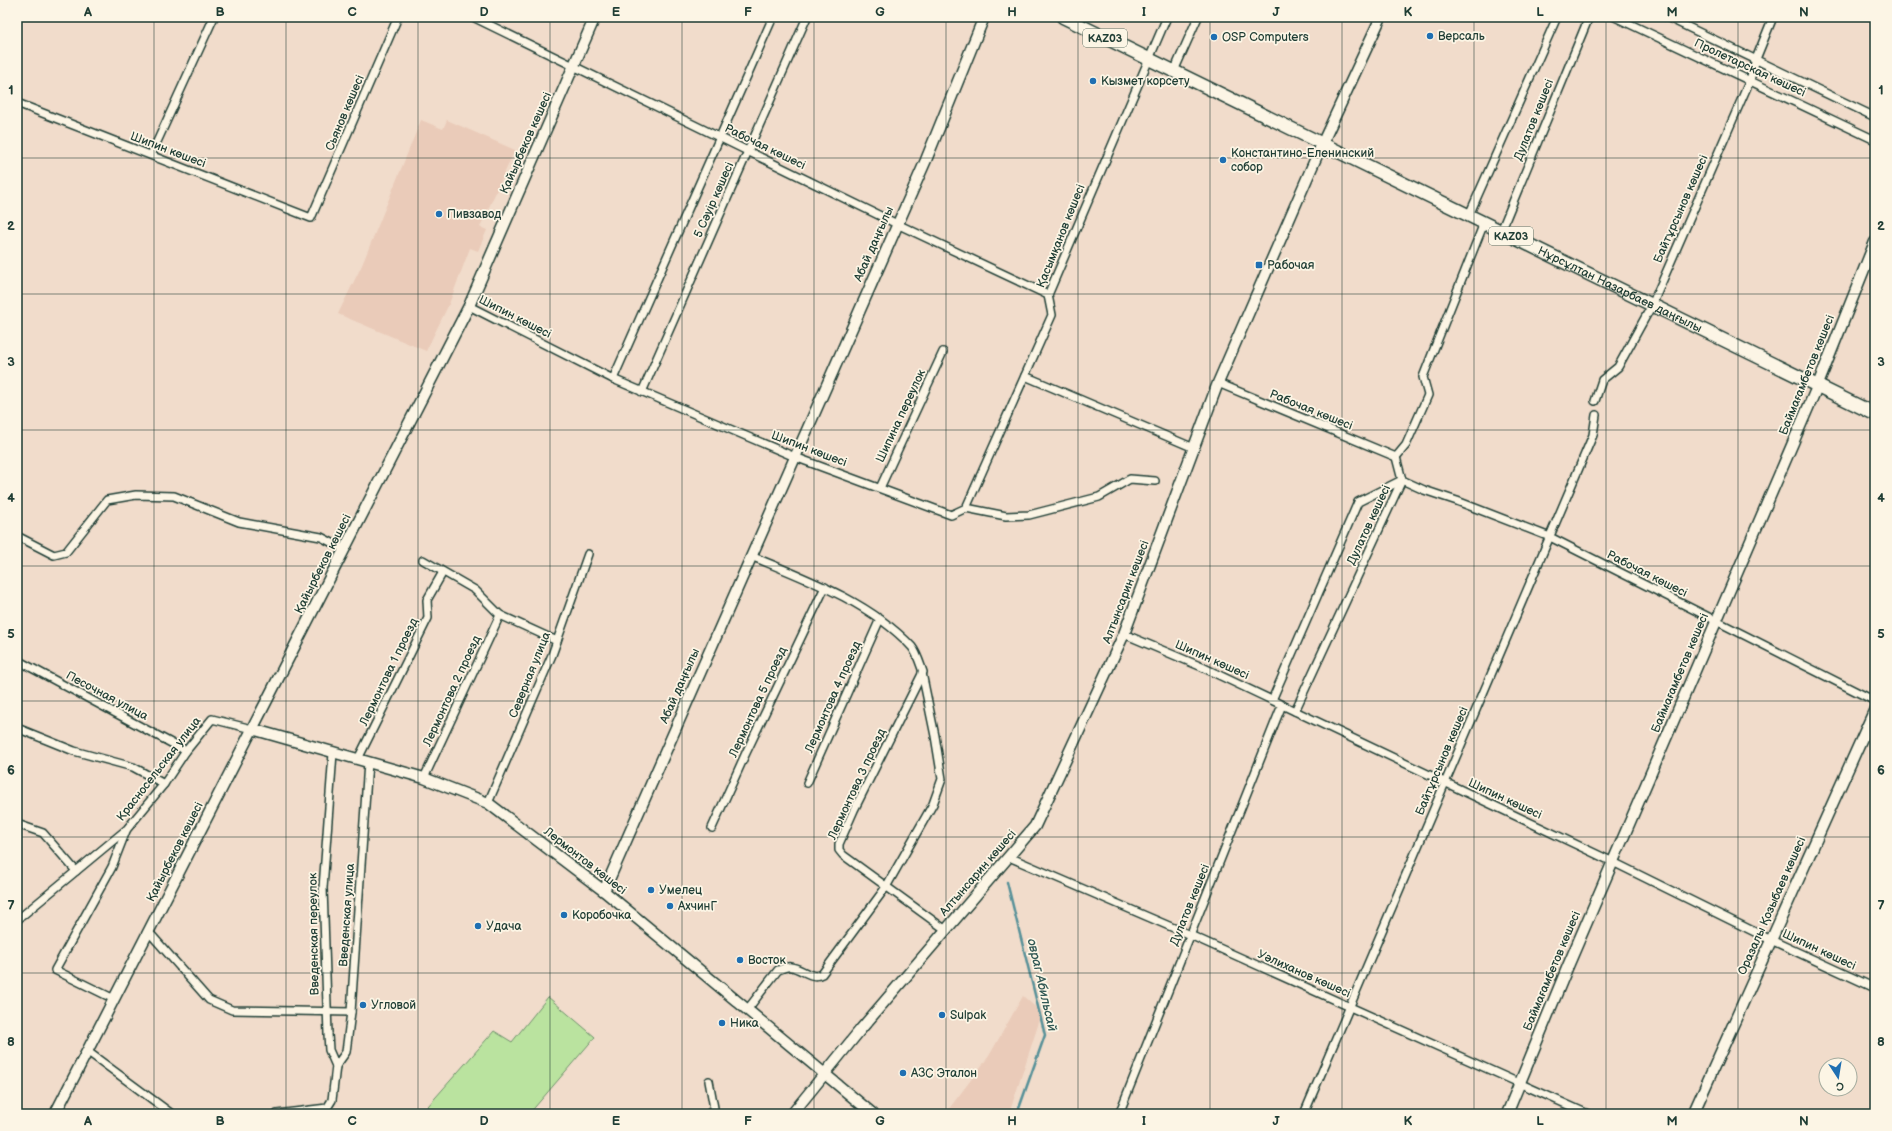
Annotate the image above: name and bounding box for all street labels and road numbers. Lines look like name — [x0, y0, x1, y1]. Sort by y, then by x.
road number: KАZ03 — [1083, 29, 1127, 47]
street label: Пролетарская көшесі — [1692, 36, 1808, 100]
street label: Сьянов көшесі — [322, 73, 368, 153]
street label: Дулатов көшесі — [1511, 77, 1557, 163]
street label: Қайырбеков көшесі — [497, 90, 555, 196]
street label: Рабочая көшесі — [722, 121, 808, 173]
street label: Шипин көшесі — [128, 129, 208, 171]
street label: Байтұрсынов көшесі — [1650, 153, 1712, 265]
street label: 5 Сәуір көшесі — [691, 160, 737, 240]
street label: Қасымқанов көшесі — [1033, 182, 1089, 290]
street label: Абай даңғылы — [850, 204, 897, 285]
road number: KАZ03 — [1489, 227, 1533, 245]
street label: Нұрсұлтан Назарбаев даңғылы — [1535, 243, 1705, 336]
street label: Шипин көшесі — [476, 292, 554, 342]
street label: Баймағамбетов көшесі — [1776, 313, 1838, 437]
street label: Шипина переулок — [873, 366, 929, 465]
street label: Рабочая көшесі — [1267, 386, 1355, 434]
street label: Шипин көшесі — [769, 428, 849, 470]
street label: Дулатов көшесі — [1344, 483, 1394, 567]
street label: Қайырбеков көшесі — [291, 512, 355, 616]
street label: Алтынсарин көшесі — [1099, 538, 1153, 647]
street label: Рабочая көшесі — [1604, 547, 1690, 601]
street label: Баймағамбетов көшесі — [1648, 611, 1712, 735]
street label: Лермонтова 1 проезд — [356, 615, 422, 729]
street label: Северная улица — [506, 630, 554, 720]
street label: Лермонтова 2 проезд — [419, 633, 485, 750]
street label: Шипин көшесі — [1173, 637, 1251, 683]
street label: Лермонтова 4 проезд — [801, 638, 865, 756]
street label: Лермонтова 5 проезд — [725, 644, 790, 761]
street label: Абай даңғылы — [656, 646, 703, 727]
street label: Песочная улица — [63, 668, 151, 724]
street label: Байтұрсынов көшесі — [1412, 704, 1472, 818]
street label: Красносельская улица — [114, 714, 204, 824]
street label: Лермонтова 3 проезд — [824, 726, 890, 843]
street label: Шипин көшесі — [1466, 775, 1544, 823]
street label: Қайырбеков көшесі — [143, 800, 207, 904]
street label: Лермонтов көшесі — [540, 823, 629, 898]
street label: Алтынсарин көшесі — [936, 827, 1020, 920]
street label: Оразалы Қозыбаев көшесі — [1735, 835, 1809, 977]
street label: Дулатов көшесі — [1167, 862, 1213, 948]
street label: Введенская улица — [336, 863, 358, 967]
street label: Введенская переулок — [305, 872, 323, 995]
street label: Баймағамбетов көшесі — [1520, 909, 1584, 1033]
street label: Шипин көшесі — [1780, 926, 1858, 974]
street label: Уәлиханов көшесі — [1255, 947, 1353, 1001]

